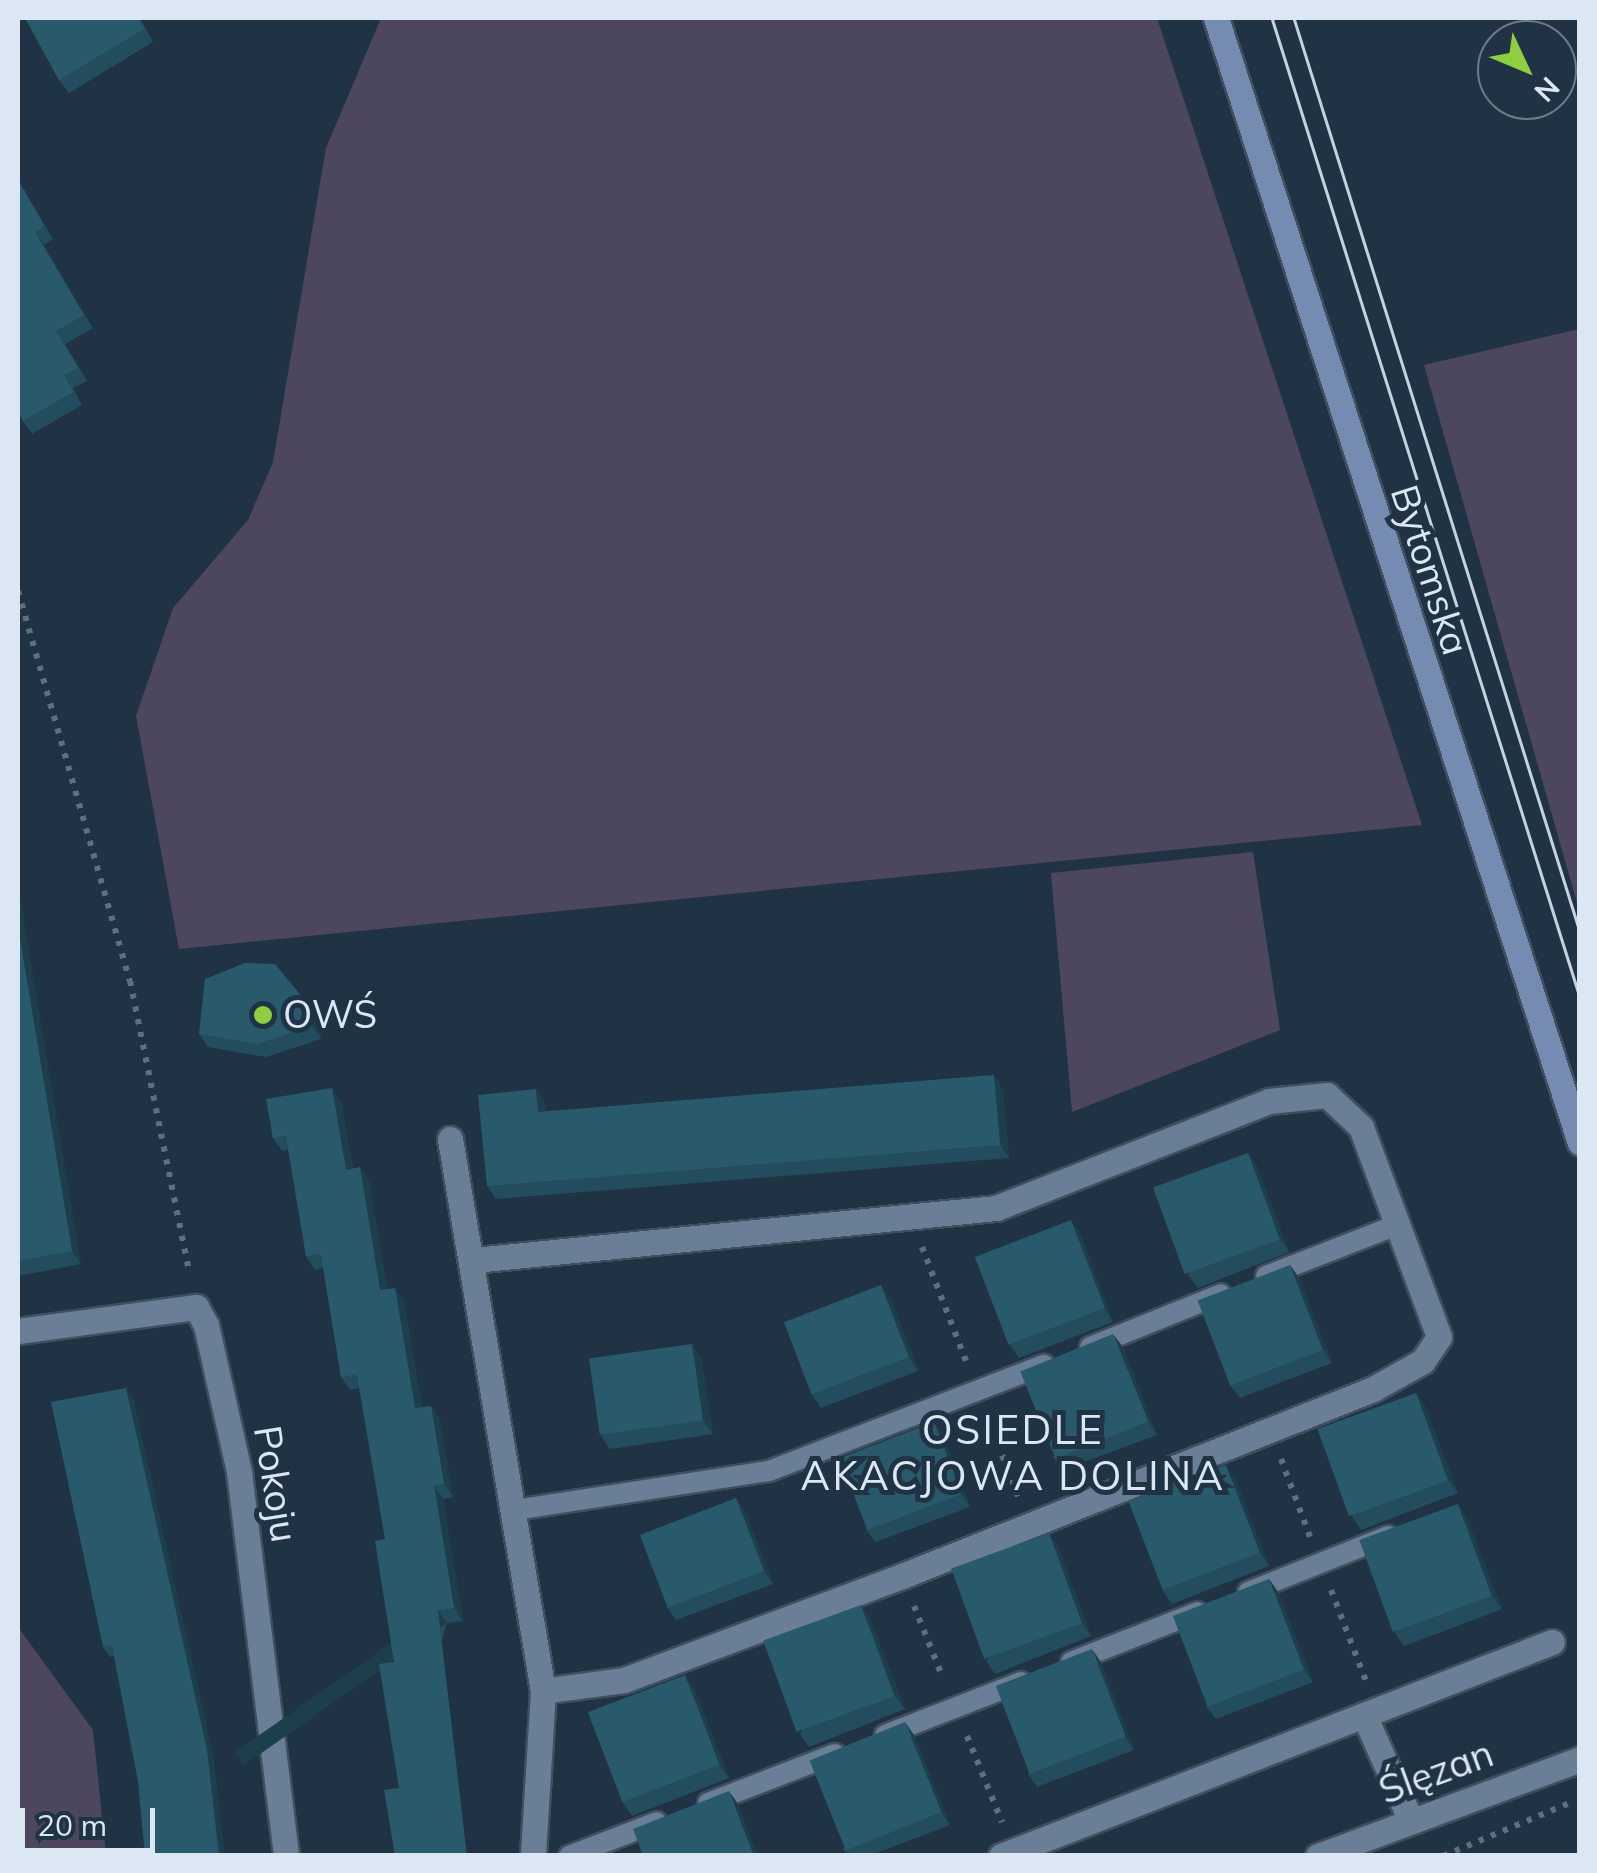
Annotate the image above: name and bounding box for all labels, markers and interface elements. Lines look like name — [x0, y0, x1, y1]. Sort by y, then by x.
north arrow — [1477, 20, 1577, 120]
text: N — [1528, 70, 1567, 110]
street label: Bytomska — [1381, 479, 1479, 661]
place label: OWŚ — [283, 992, 377, 1038]
marker: OWŚ — [252, 1004, 274, 1026]
district label: OSIEDLE AKACJOWA DOLINA — [801, 1405, 1225, 1499]
street label: Pokoju — [244, 1422, 308, 1546]
street label: Ślęzan — [1373, 1730, 1499, 1814]
scale bar — [25, 1788, 160, 1850]
text: 20 m — [37, 1806, 107, 1844]

